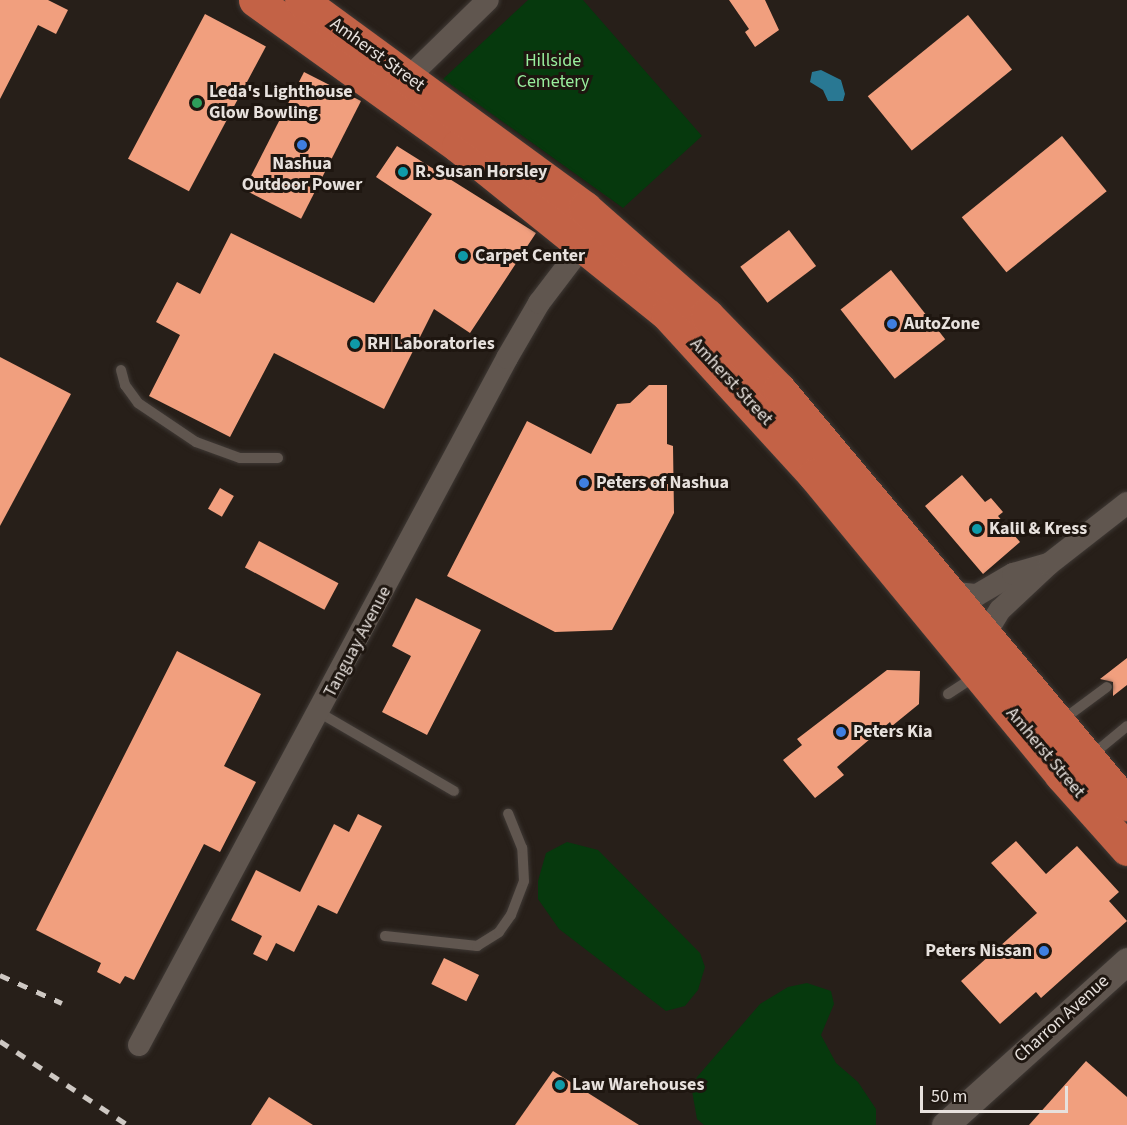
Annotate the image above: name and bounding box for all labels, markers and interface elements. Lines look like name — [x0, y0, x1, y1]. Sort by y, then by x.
street label: Amherst Street — [326, 13, 428, 97]
park label: Hillside Cemetery — [517, 51, 589, 94]
place label: Leda's Lighthouse Glow Bowling — [209, 82, 353, 124]
marker: Leda's Lighthouse Glow Bowling — [190, 96, 204, 110]
marker: Nashua Outdoor Power — [295, 138, 309, 152]
place label: Nashua Outdoor Power — [242, 154, 362, 196]
place label: R. Susan Horsley — [415, 161, 547, 183]
marker: R. Susan Horsley — [396, 165, 410, 179]
place label: Carpet Center — [475, 245, 585, 267]
marker: Carpet Center — [456, 249, 470, 263]
place label: AutoZone — [904, 313, 980, 335]
marker: AutoZone — [885, 317, 899, 331]
place label: RH Laboratories — [367, 333, 495, 355]
street label: Amherst Street — [685, 334, 777, 430]
marker: RH Laboratories — [348, 337, 362, 351]
place label: Peters of Nashua — [596, 472, 729, 494]
marker: Peters of Nashua — [577, 476, 591, 490]
place label: Kalil & Kress — [989, 518, 1087, 540]
marker: Kalil & Kress — [970, 522, 984, 536]
street label: Tanguay Avenue — [320, 583, 396, 701]
street label: Amherst Street — [1001, 703, 1089, 803]
place label: Peters Kia — [853, 721, 932, 743]
marker: Peters Kia — [834, 725, 848, 739]
place label: Peters Nissan — [925, 940, 1032, 962]
marker: Peters Nissan — [1037, 944, 1051, 958]
street label: Charron Avenue — [1010, 971, 1114, 1067]
place label: Law Warehouses — [572, 1074, 704, 1096]
scale bar — [923, 1074, 1072, 1112]
marker: Law Warehouses — [553, 1078, 567, 1092]
text: 50 m — [931, 1084, 967, 1109]

